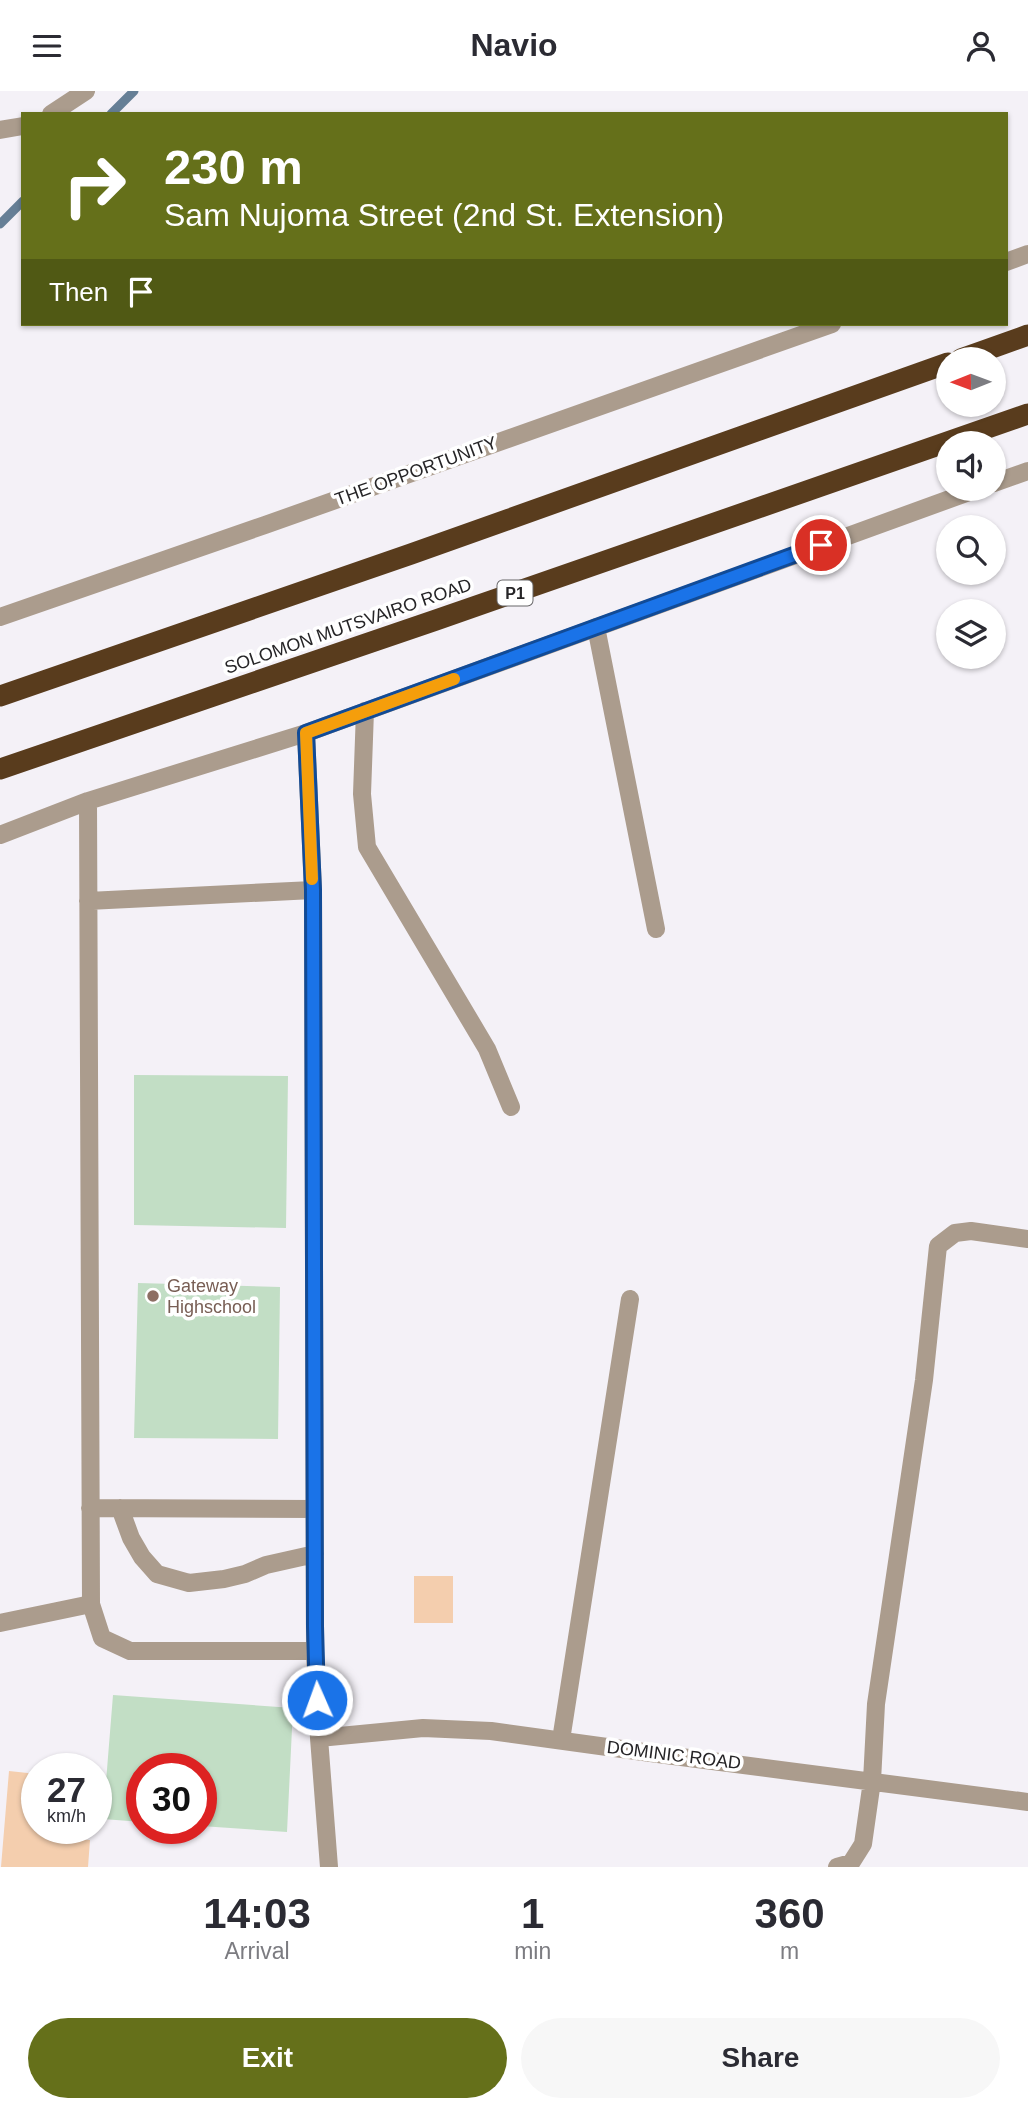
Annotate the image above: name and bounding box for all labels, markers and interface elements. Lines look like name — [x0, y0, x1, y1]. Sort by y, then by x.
icon: menu — [28, 27, 66, 65]
text: Navio — [470, 27, 558, 63]
icon: person — [962, 27, 1000, 65]
icon: right — [49, 140, 140, 231]
text: 230 m — [164, 140, 303, 194]
text: Sam Nujoma Street (2nd St. Extension) — [164, 197, 724, 233]
icon: arrive — [122, 273, 160, 311]
text: Then — [49, 277, 108, 307]
north arrow — [936, 347, 1006, 417]
map controls — [936, 347, 1006, 669]
button: sound — [936, 431, 1006, 501]
street label: THE OPPORTUNITY — [332, 432, 500, 510]
pin — [791, 515, 851, 575]
button: search — [936, 515, 1006, 585]
icon: arrive — [802, 526, 840, 564]
street label: SOLOMON MUTSVAIRO ROAD — [222, 574, 474, 678]
road number: P1 — [498, 580, 532, 605]
button: layers — [936, 599, 1006, 669]
place label: Gateway Highschool — [167, 1276, 256, 1317]
marker: Gateway Highschool — [145, 1288, 161, 1304]
position arrow — [280, 1663, 354, 1737]
street label: DOMINIC ROAD — [606, 1737, 742, 1773]
speed limit sign: 30 — [126, 1753, 217, 1844]
text: 27 — [47, 1770, 86, 1809]
text: km/h — [47, 1806, 86, 1826]
text: 14:03 — [203, 1890, 311, 1937]
text: 1 — [521, 1890, 544, 1937]
text: 360 — [755, 1890, 825, 1937]
text: Arrival — [224, 1938, 290, 1964]
text: min — [514, 1938, 551, 1964]
text: m — [780, 1938, 799, 1964]
button: Exit — [28, 2018, 507, 2098]
button: Share — [521, 2018, 1000, 2098]

